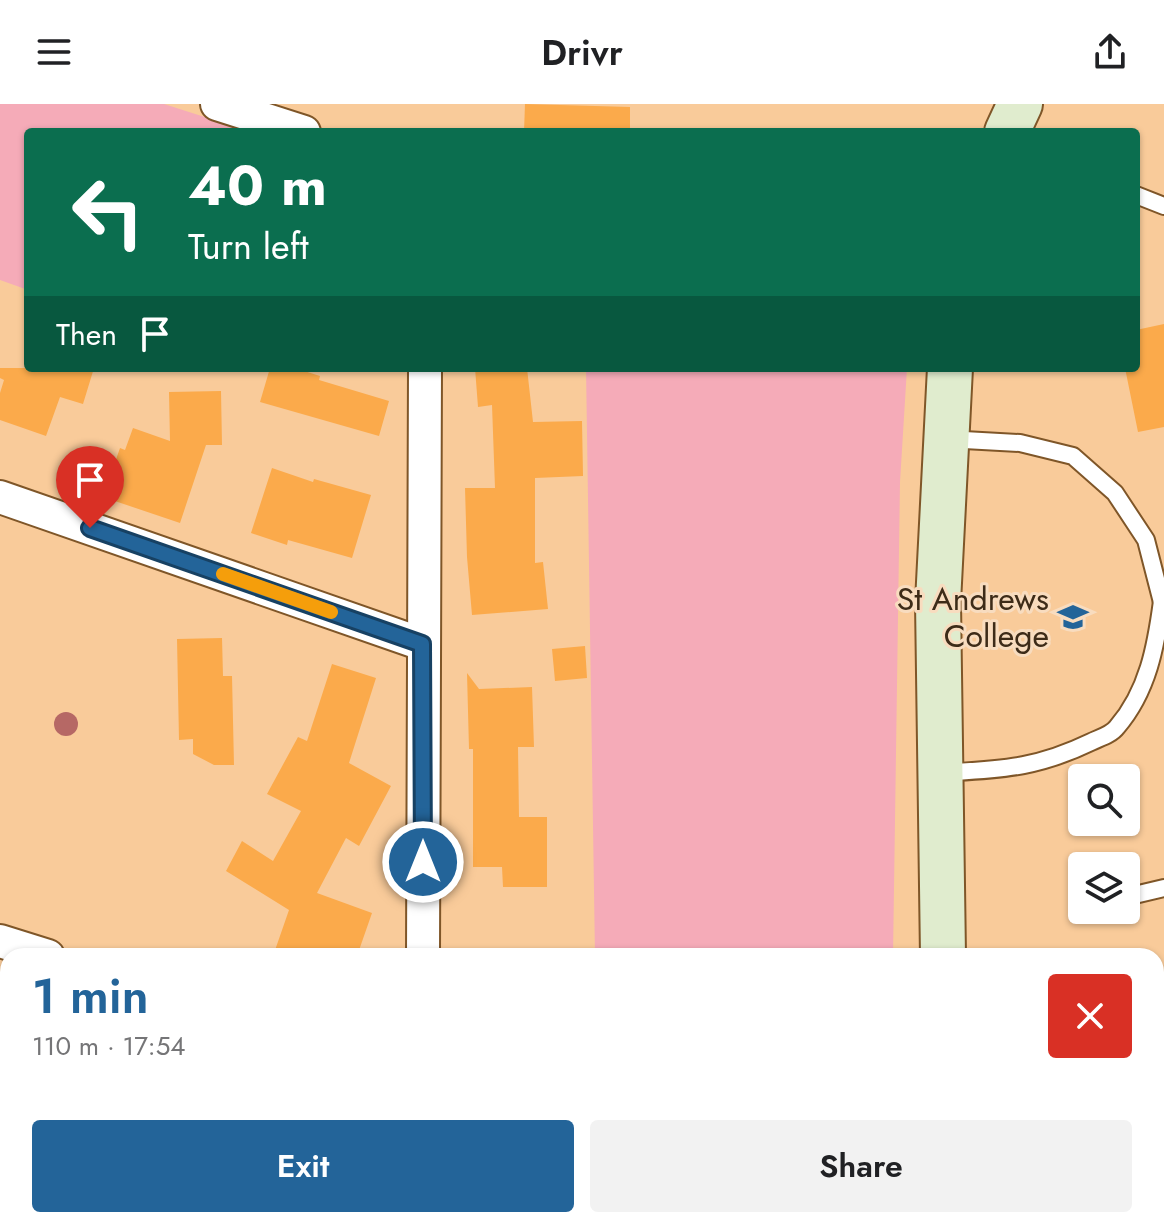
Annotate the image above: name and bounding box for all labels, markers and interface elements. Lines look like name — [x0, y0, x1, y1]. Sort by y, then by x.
text: Drivr — [541, 26, 623, 78]
icon: menu — [32, 30, 76, 74]
icon: share — [1088, 30, 1132, 74]
text: 40 m — [188, 145, 327, 226]
icon: left — [56, 160, 160, 264]
text: Turn left — [188, 220, 309, 272]
icon: arrive — [133, 312, 177, 356]
text: Then — [56, 313, 117, 356]
pin — [56, 446, 124, 528]
icon: arrive — [68, 458, 112, 502]
place label: St Andrews College — [897, 576, 1049, 659]
school or university icon: St Andrews College — [1056, 600, 1090, 634]
map controls — [1068, 764, 1140, 924]
button: search — [1068, 764, 1140, 836]
position arrow — [381, 820, 465, 904]
button: layers — [1068, 852, 1140, 924]
text: 1 min — [32, 962, 149, 1031]
button: close — [1048, 974, 1132, 1058]
text: 110 m · 17:54 — [32, 1027, 185, 1065]
button: Exit — [32, 1120, 574, 1212]
button: Share — [590, 1120, 1132, 1212]

